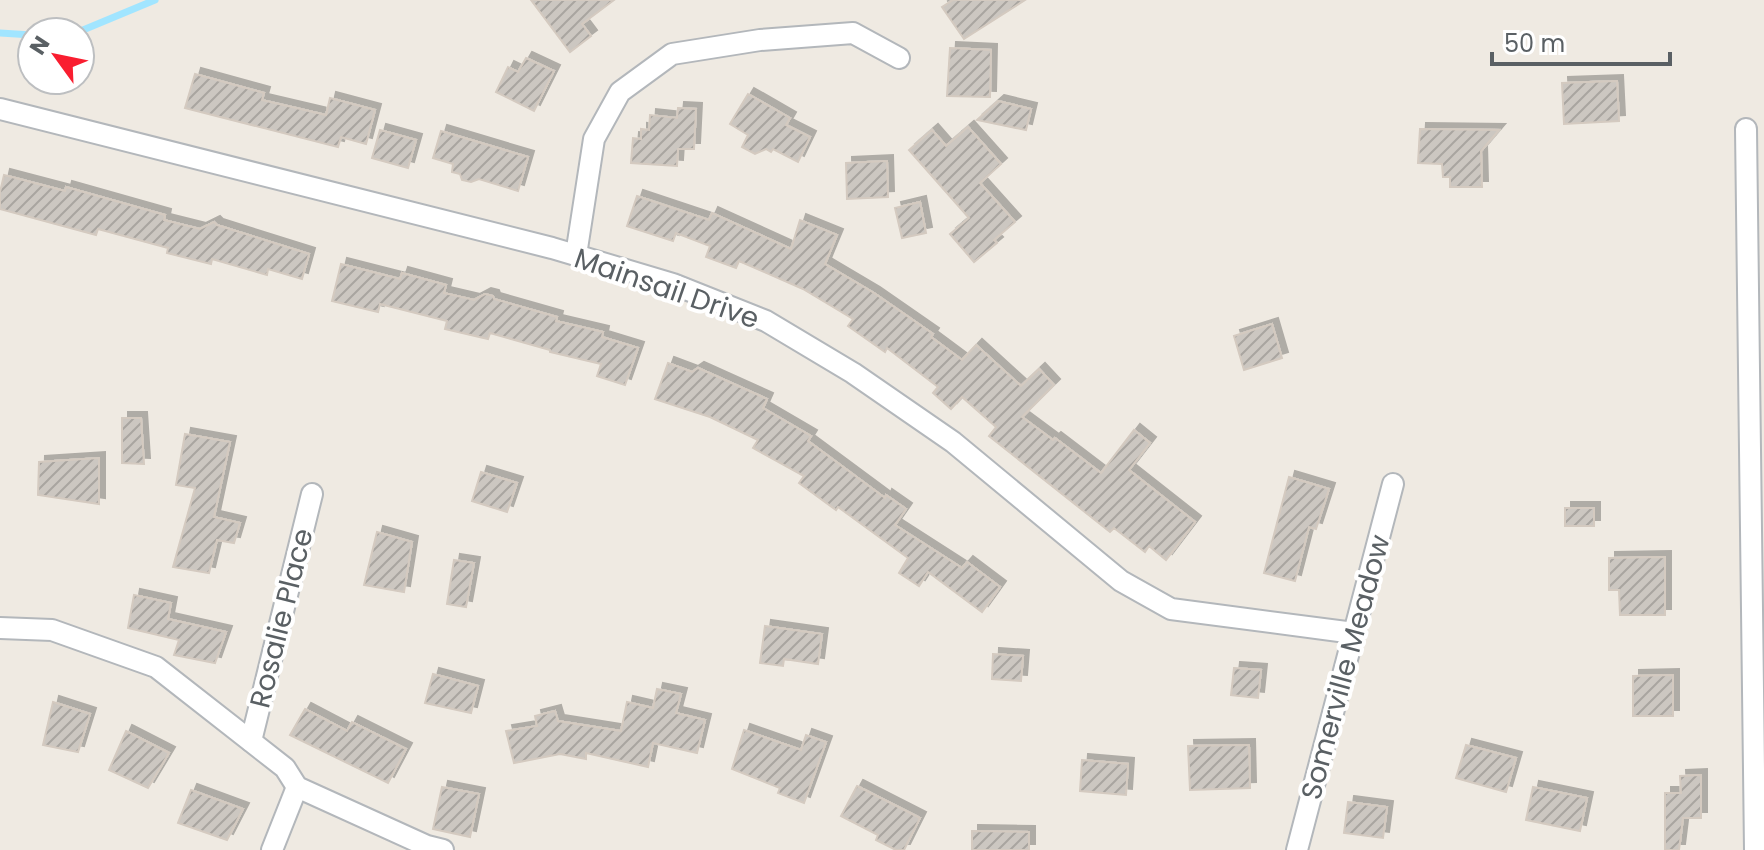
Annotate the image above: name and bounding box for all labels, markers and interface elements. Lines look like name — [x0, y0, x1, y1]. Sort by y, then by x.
north arrow — [16, 16, 96, 96]
scale bar — [1492, 16, 1670, 66]
text: 50 m — [1504, 27, 1565, 60]
text: N — [22, 30, 57, 61]
street label: Mainsail Drive — [569, 239, 764, 338]
street label: Rosalie Place — [240, 524, 323, 712]
street label: Somerville Meadow — [1291, 530, 1400, 804]

